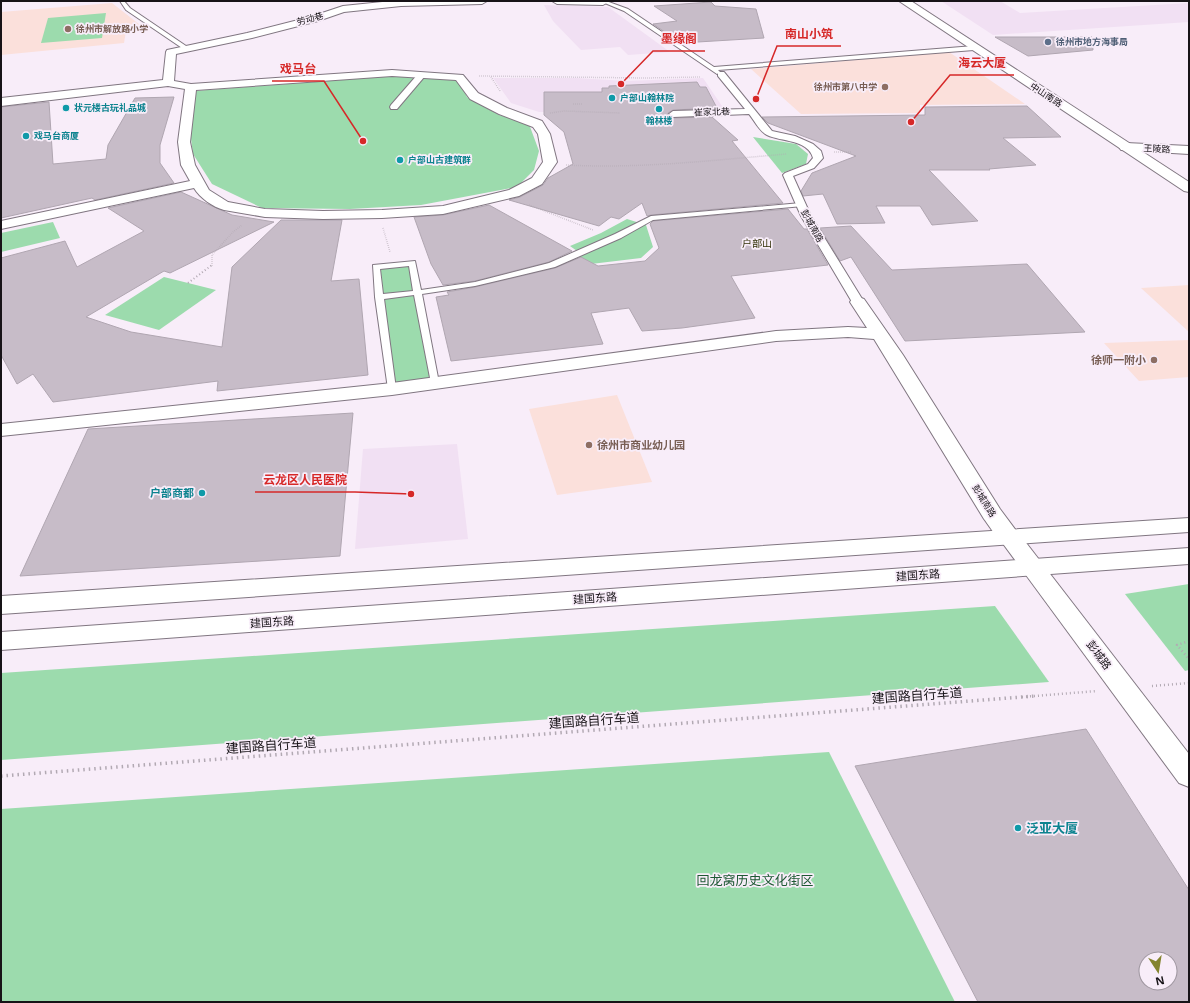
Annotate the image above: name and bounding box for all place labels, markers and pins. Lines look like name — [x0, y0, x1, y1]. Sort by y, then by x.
place label: 徐州市解放路小学 — [75, 22, 148, 35]
callout: 南山小筑 — [777, 22, 841, 46]
marker: 徐州市解放路小学 — [63, 24, 73, 34]
callout: 墨缘阁 — [653, 27, 705, 51]
place label: 徐州市地方海事局 — [1055, 35, 1128, 48]
marker: 徐州市地方海事局 — [1043, 37, 1053, 47]
callout: 海云大厦 — [950, 51, 1014, 75]
callout: 戏马台 — [272, 57, 324, 81]
place label: 徐州市第八中学 — [813, 80, 877, 93]
marker: 徐州市第八中学 — [880, 82, 890, 92]
place label: 户部山翰林院 — [620, 91, 674, 104]
marker: 户部山翰林院 — [607, 93, 617, 103]
place label: 状元楼古玩礼品城 — [74, 101, 146, 114]
marker: 状元楼古玩礼品城 — [61, 103, 71, 113]
marker: 翰林楼 — [654, 104, 664, 114]
place label: 翰林楼 — [645, 114, 673, 127]
place label: 戏马台商厦 — [34, 129, 79, 142]
marker: 戏马台商厦 — [21, 131, 31, 141]
place label: 户部山古建筑群 — [408, 153, 471, 166]
marker: 户部山古建筑群 — [395, 155, 405, 165]
place label: 徐师一附小 — [1091, 352, 1146, 367]
marker: 徐师一附小 — [1149, 355, 1159, 365]
place label: 徐州市商业幼儿园 — [597, 437, 685, 452]
marker: 徐州市商业幼儿园 — [584, 440, 594, 450]
callout: 云龙区人民医院 — [255, 468, 355, 492]
place label: 户部商都 — [150, 485, 194, 500]
marker: 户部商都 — [197, 488, 207, 498]
place label: 泛亚大厦 — [1026, 819, 1078, 837]
marker: 泛亚大厦 — [1013, 823, 1023, 833]

